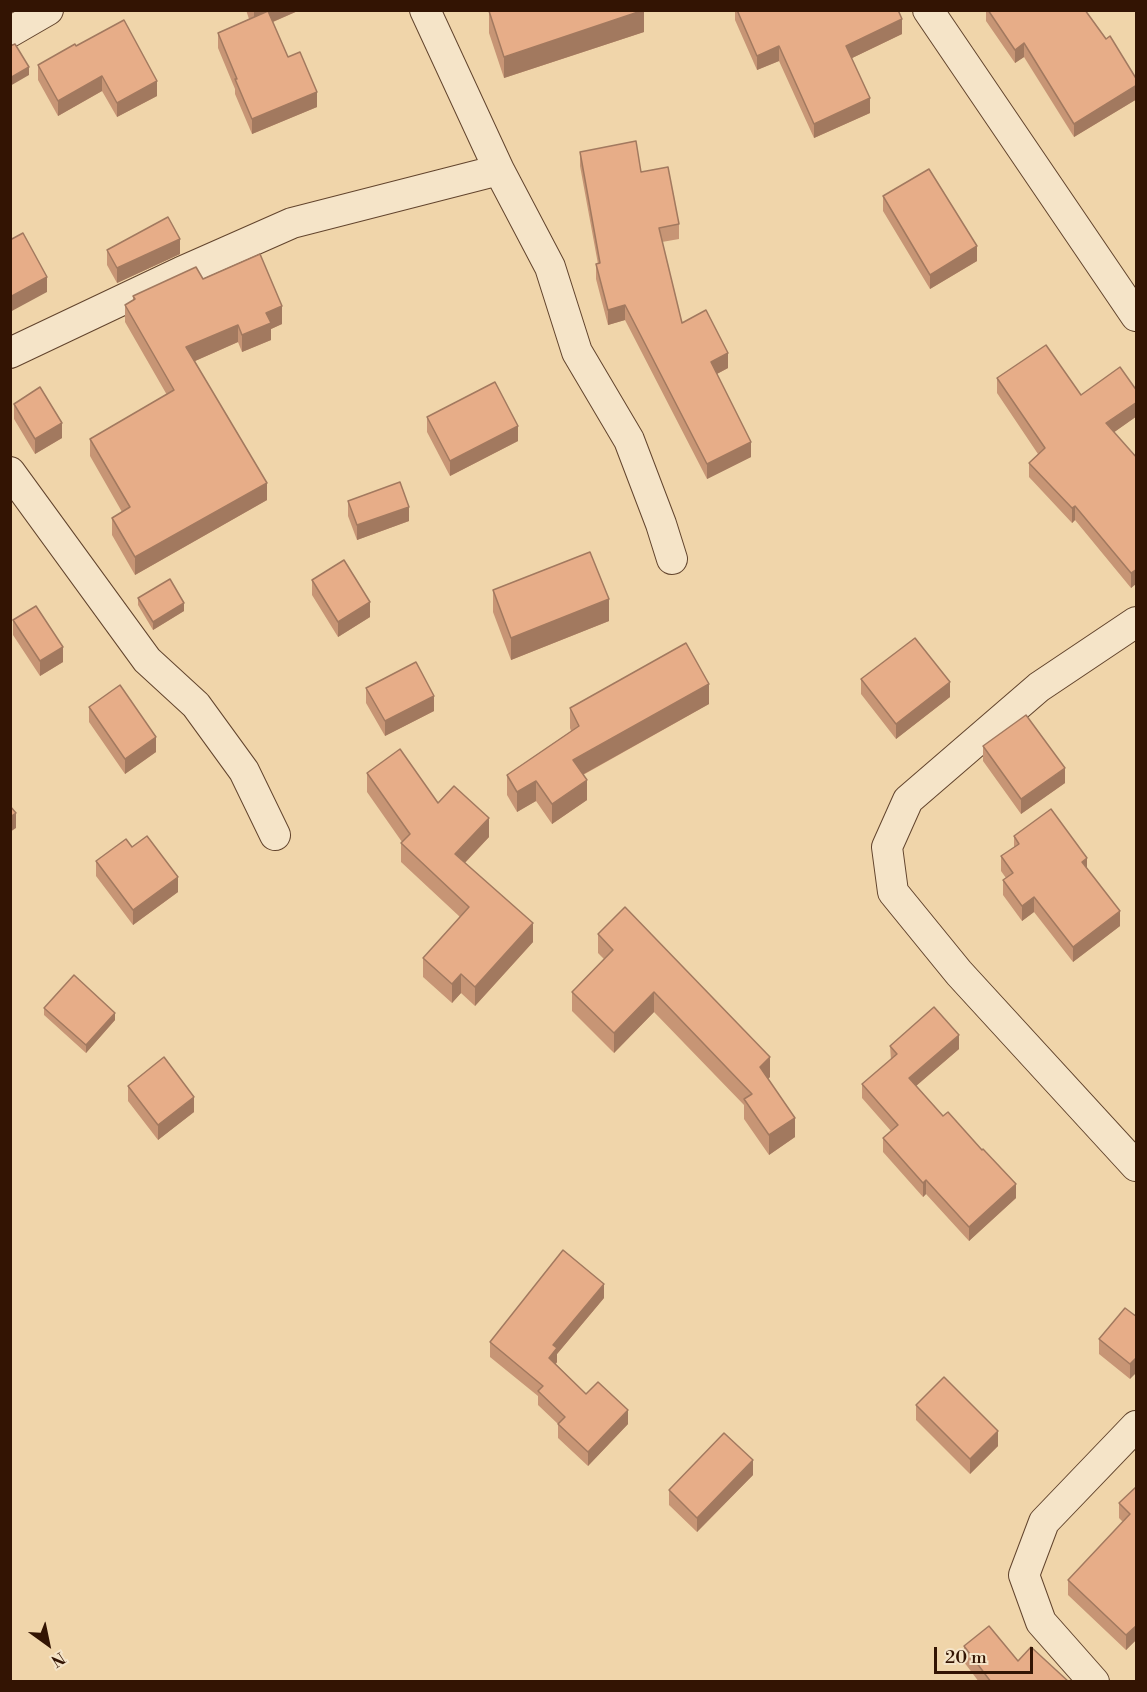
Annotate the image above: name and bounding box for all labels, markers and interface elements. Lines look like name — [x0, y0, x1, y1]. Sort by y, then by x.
north arrow — [18, 1614, 78, 1674]
scale bar — [937, 1635, 1036, 1673]
text: 20 m — [945, 1646, 987, 1669]
text: N — [47, 1647, 69, 1671]

